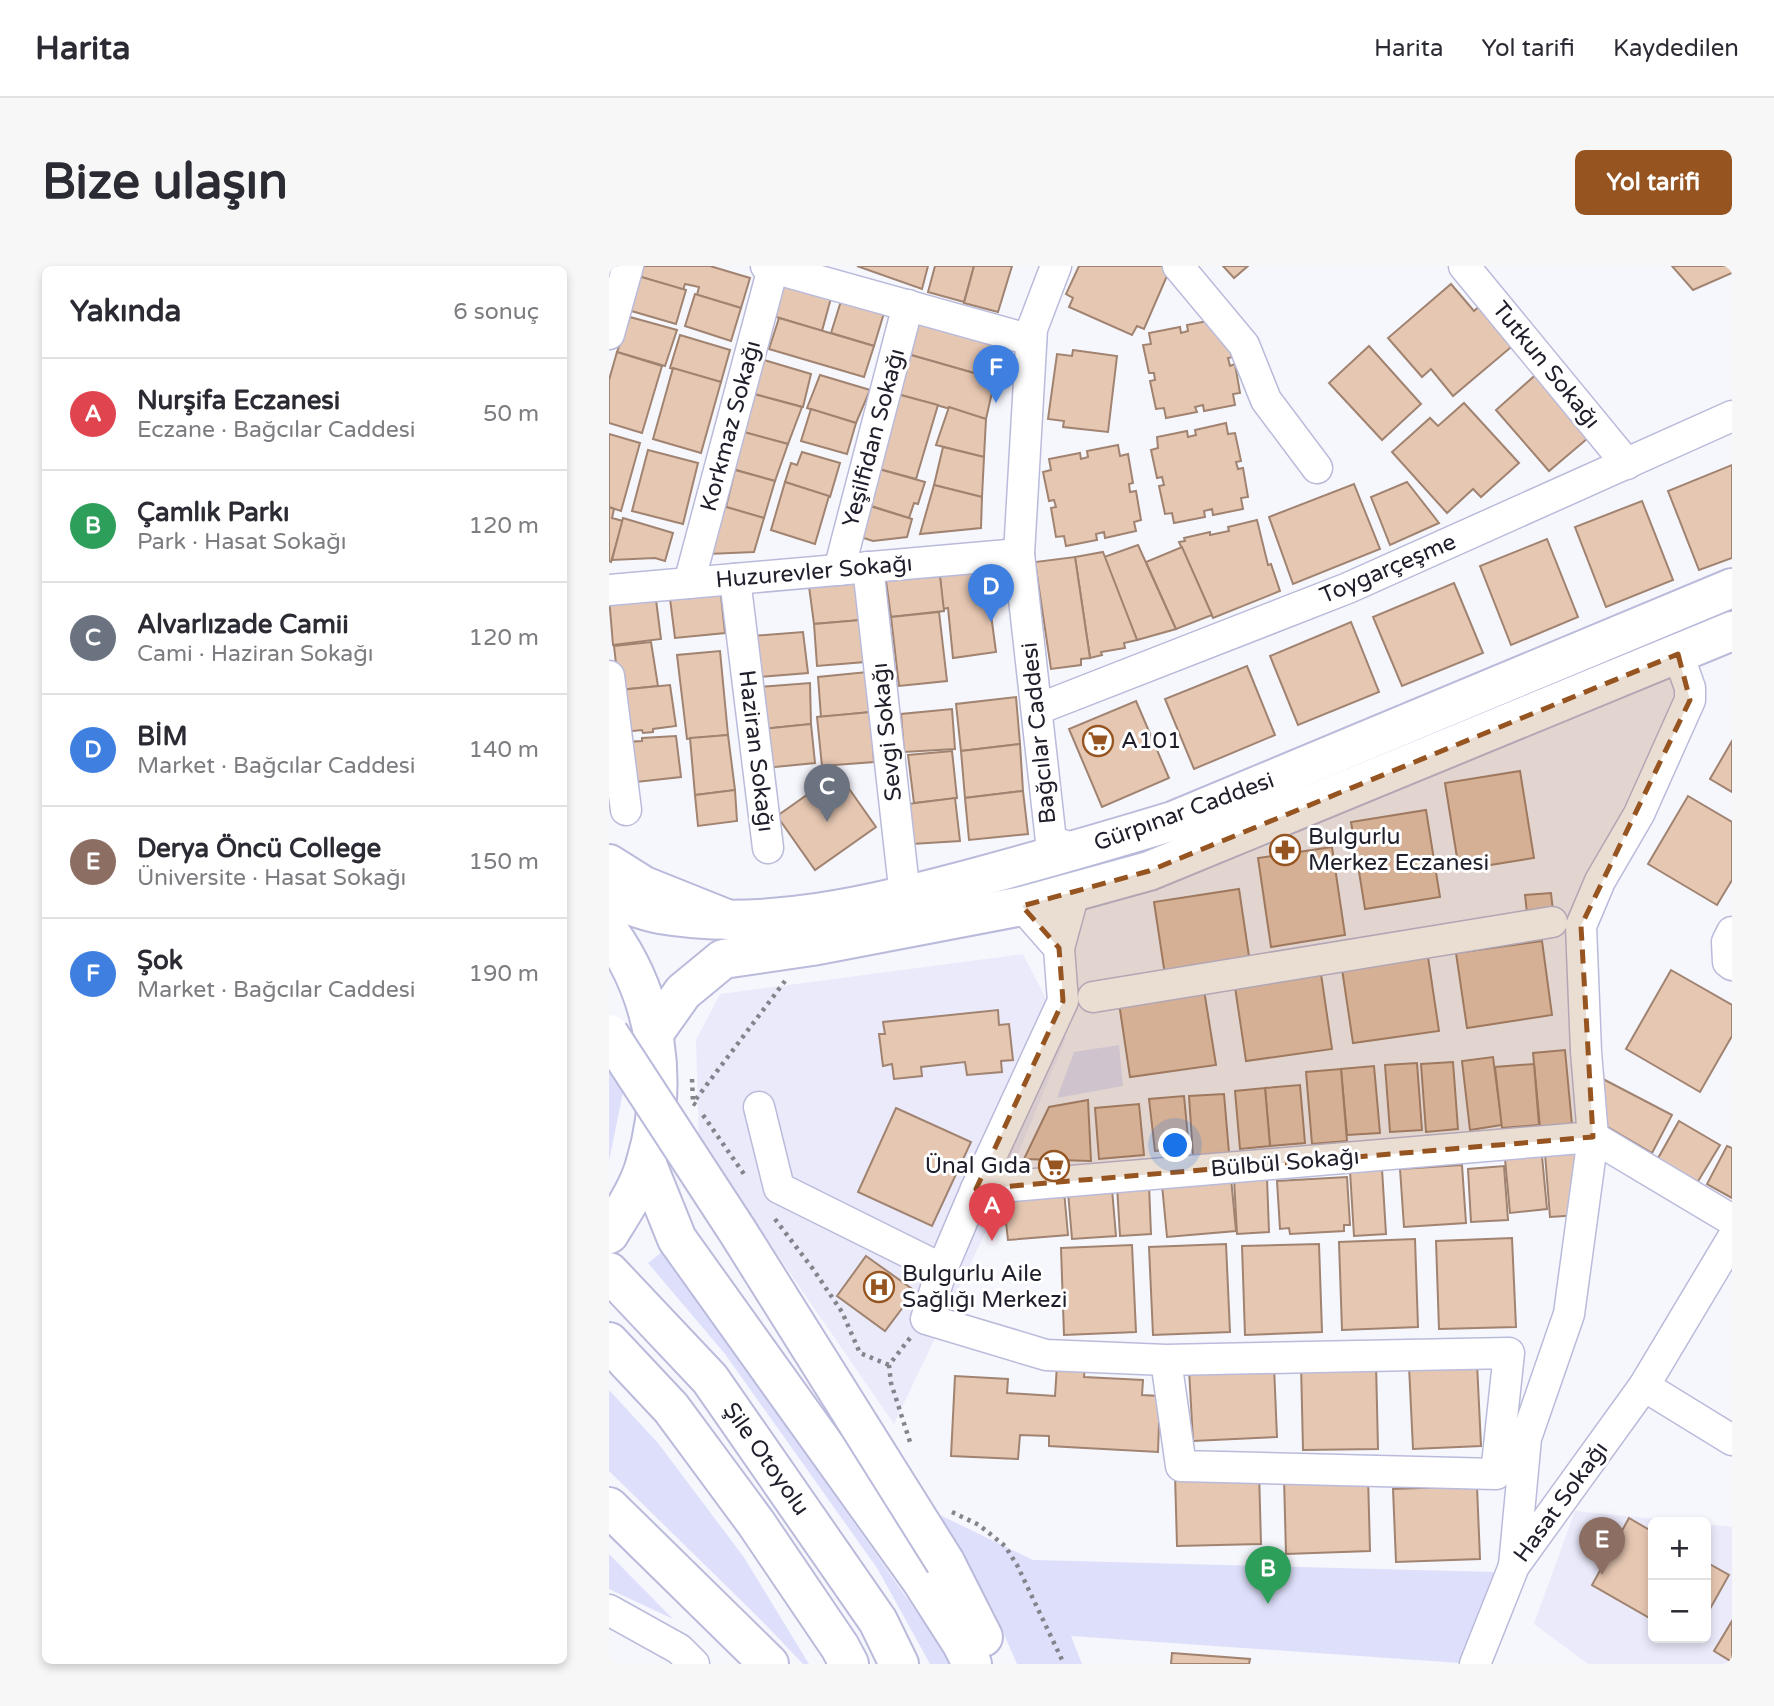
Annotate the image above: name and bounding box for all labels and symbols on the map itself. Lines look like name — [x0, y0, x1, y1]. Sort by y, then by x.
street label: Tutkun Sokağı — [1486, 296, 1606, 434]
street label: Korkmaz Sokağı — [695, 337, 767, 515]
street label: Yeşilfidan Sokağı — [837, 345, 911, 531]
pin: F — [973, 345, 1019, 403]
street label: Toygarçeşme — [1316, 528, 1460, 610]
street label: Huzurevler Sokağı — [715, 549, 913, 595]
pin: D — [968, 564, 1014, 622]
street label: Bağcılar Caddesi — [1016, 641, 1062, 825]
street label: Sevgi Sokağı — [866, 661, 908, 803]
street label: Haziran Sokağı — [732, 668, 780, 834]
supermarket icon: A101 — [1081, 724, 1115, 758]
place label: A101 — [1121, 727, 1182, 755]
pin: C — [804, 764, 850, 822]
street label: Gürpınar Caddesi — [1090, 766, 1278, 858]
place label: Bulgurlu Merkez Eczanesi — [1308, 823, 1489, 877]
pharmacy icon: Bulgurlu Merkez Eczanesi — [1268, 833, 1302, 867]
your location — [1158, 1128, 1192, 1162]
street label: Bülbül Sokağı — [1209, 1143, 1361, 1183]
supermarket icon: Ünal Gıda — [1037, 1149, 1071, 1183]
place label: Ünal Gıda — [925, 1152, 1031, 1180]
pin: A — [969, 1183, 1015, 1241]
place label: Bulgurlu Aile Sağlığı Merkezi — [902, 1260, 1068, 1314]
hospital icon: Bulgurlu Aile Sağlığı Merkezi — [862, 1270, 896, 1304]
street label: Şile Otoyolu — [717, 1397, 815, 1521]
street label: Hasat Sokağı — [1508, 1436, 1614, 1568]
pin: E — [1579, 1517, 1625, 1575]
pin: B — [1245, 1546, 1291, 1604]

